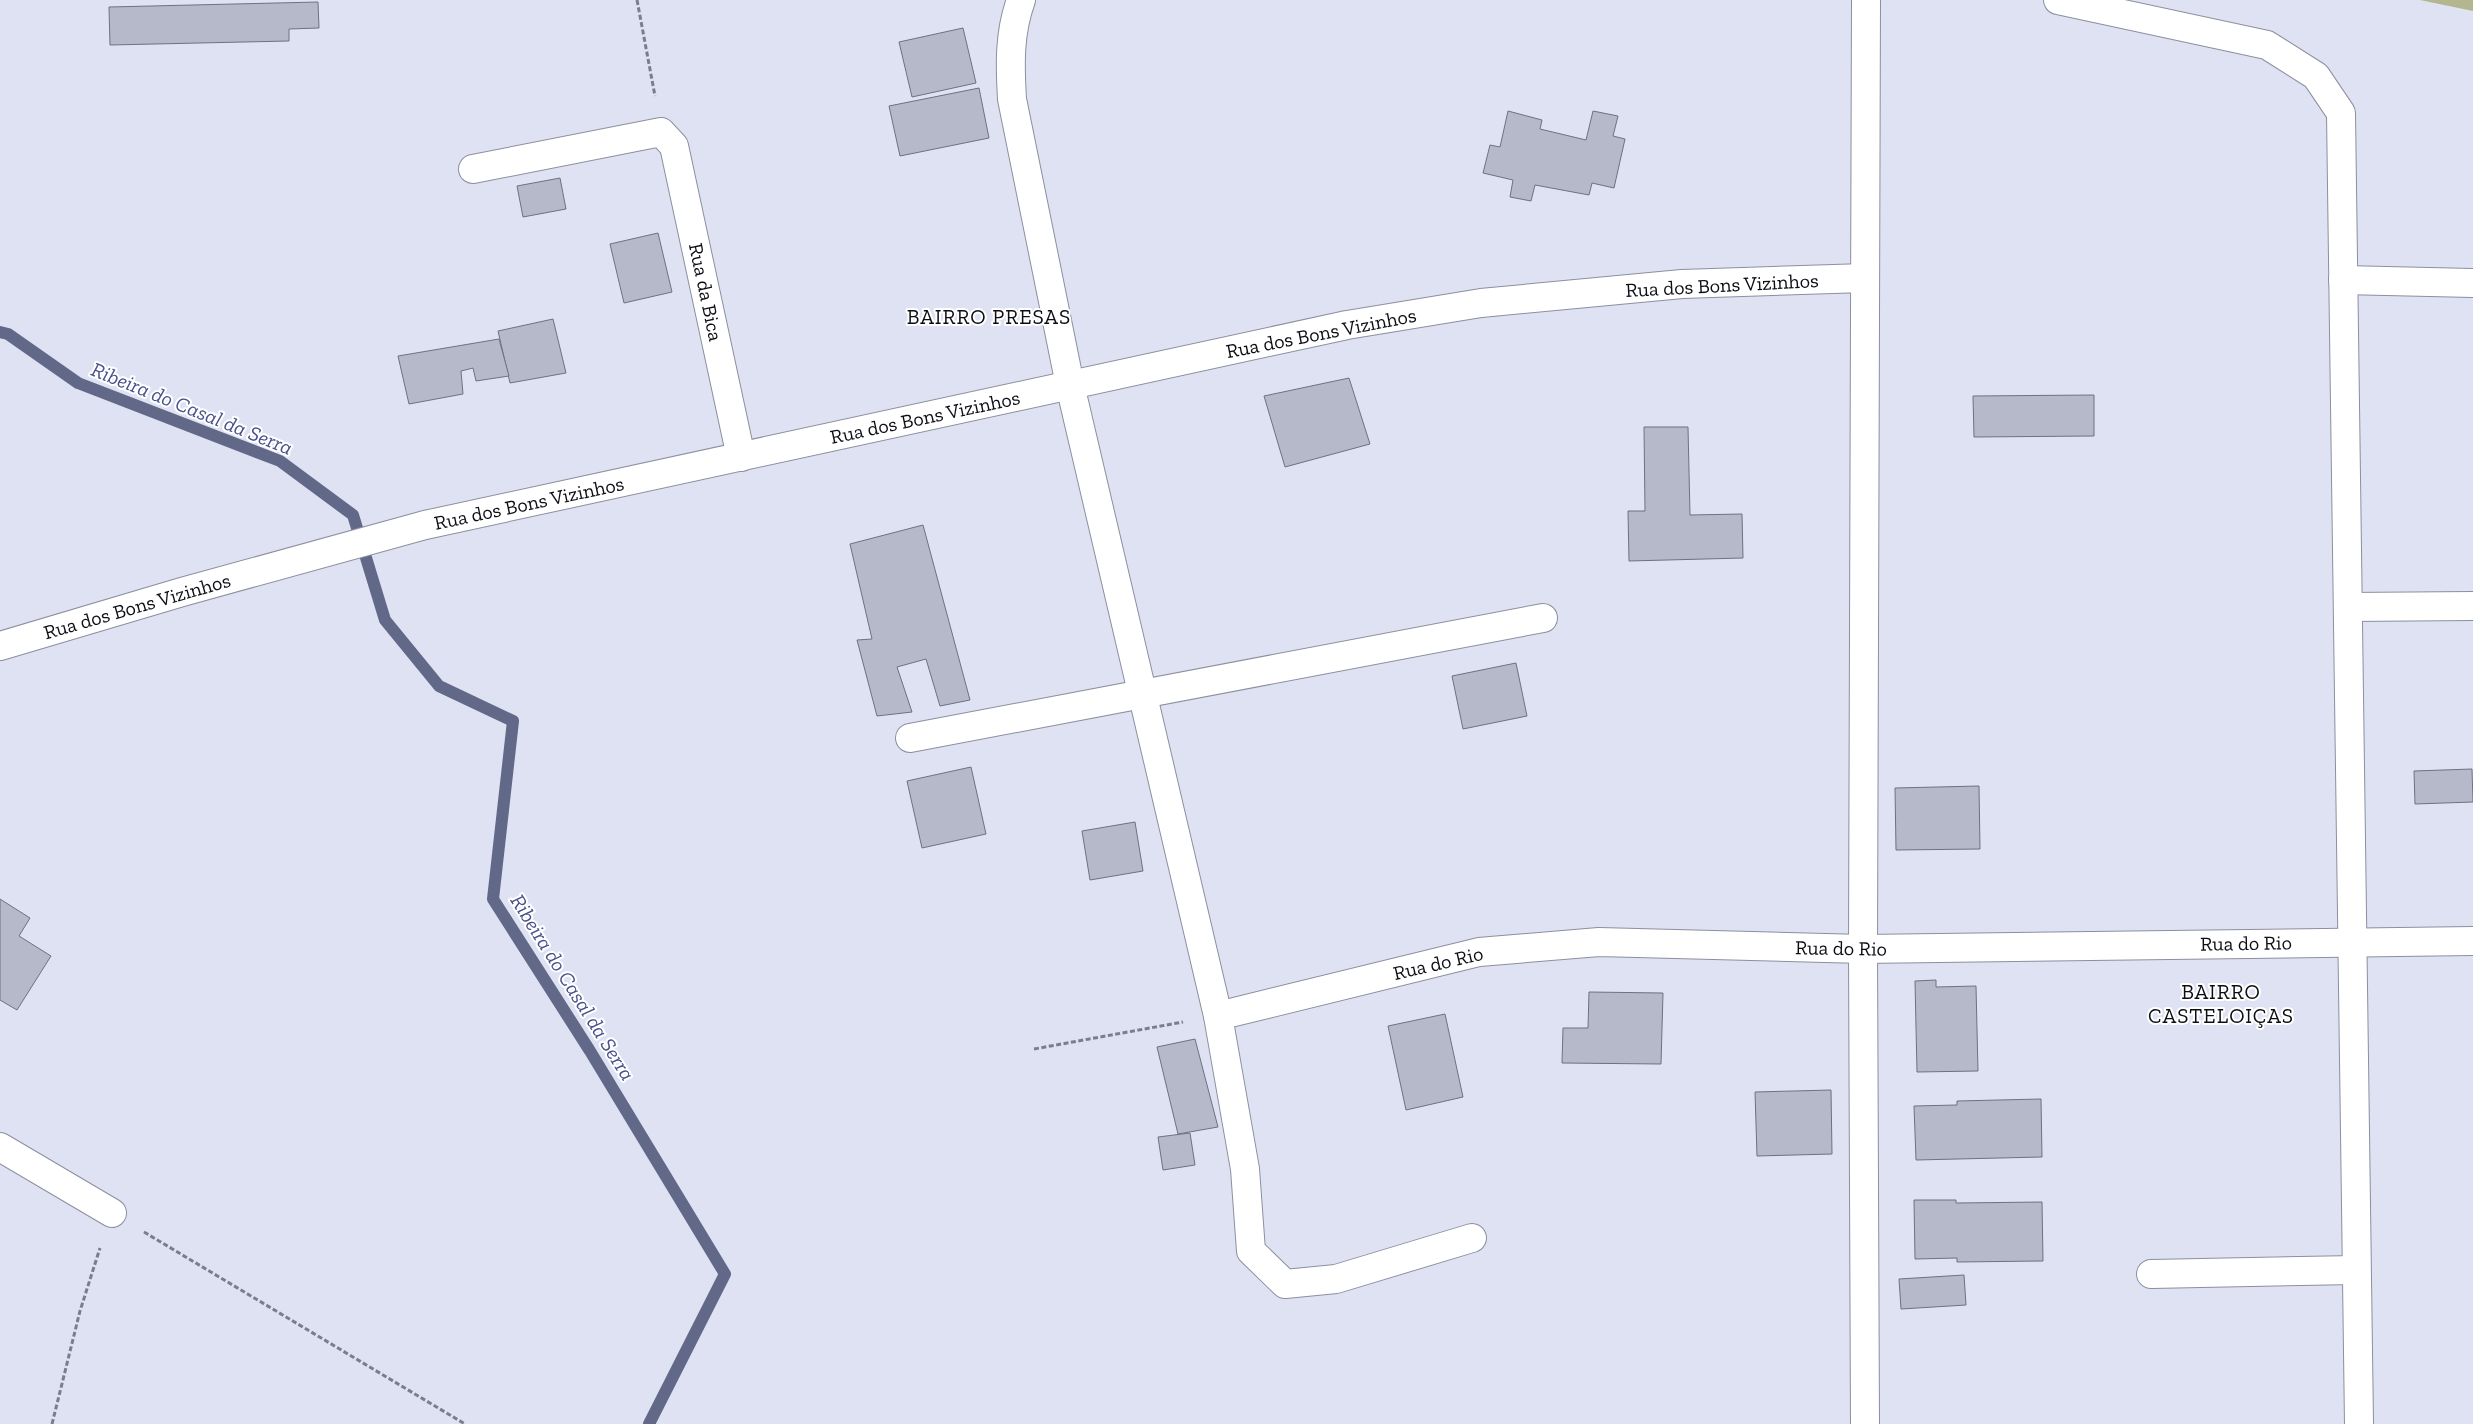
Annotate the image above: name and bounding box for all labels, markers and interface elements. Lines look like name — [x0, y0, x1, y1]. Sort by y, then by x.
street label: Rua da Bica — [684, 241, 728, 343]
street label: Rua dos Bons Vizinhos — [1625, 268, 1819, 302]
street label: Rua dos Bons Vizinhos — [1224, 303, 1418, 363]
district label: BAIRRO PRESAS — [907, 304, 1071, 329]
water label: Ribeira do Casal da Serra — [88, 356, 296, 460]
street label: Rua dos Bons Vizinhos — [828, 385, 1022, 449]
street label: Rua dos Bons Vizinhos — [432, 471, 626, 535]
street label: Rua dos Bons Vizinhos — [41, 568, 233, 644]
water label: Ribeira do Casal da Serra — [506, 889, 640, 1085]
street label: Rua do Rio — [2200, 930, 2292, 956]
street label: Rua do Rio — [1795, 935, 1887, 961]
street label: Rua do Rio — [1391, 941, 1485, 985]
district label: BAIRRO CASTELOIÇAS — [2148, 979, 2294, 1028]

